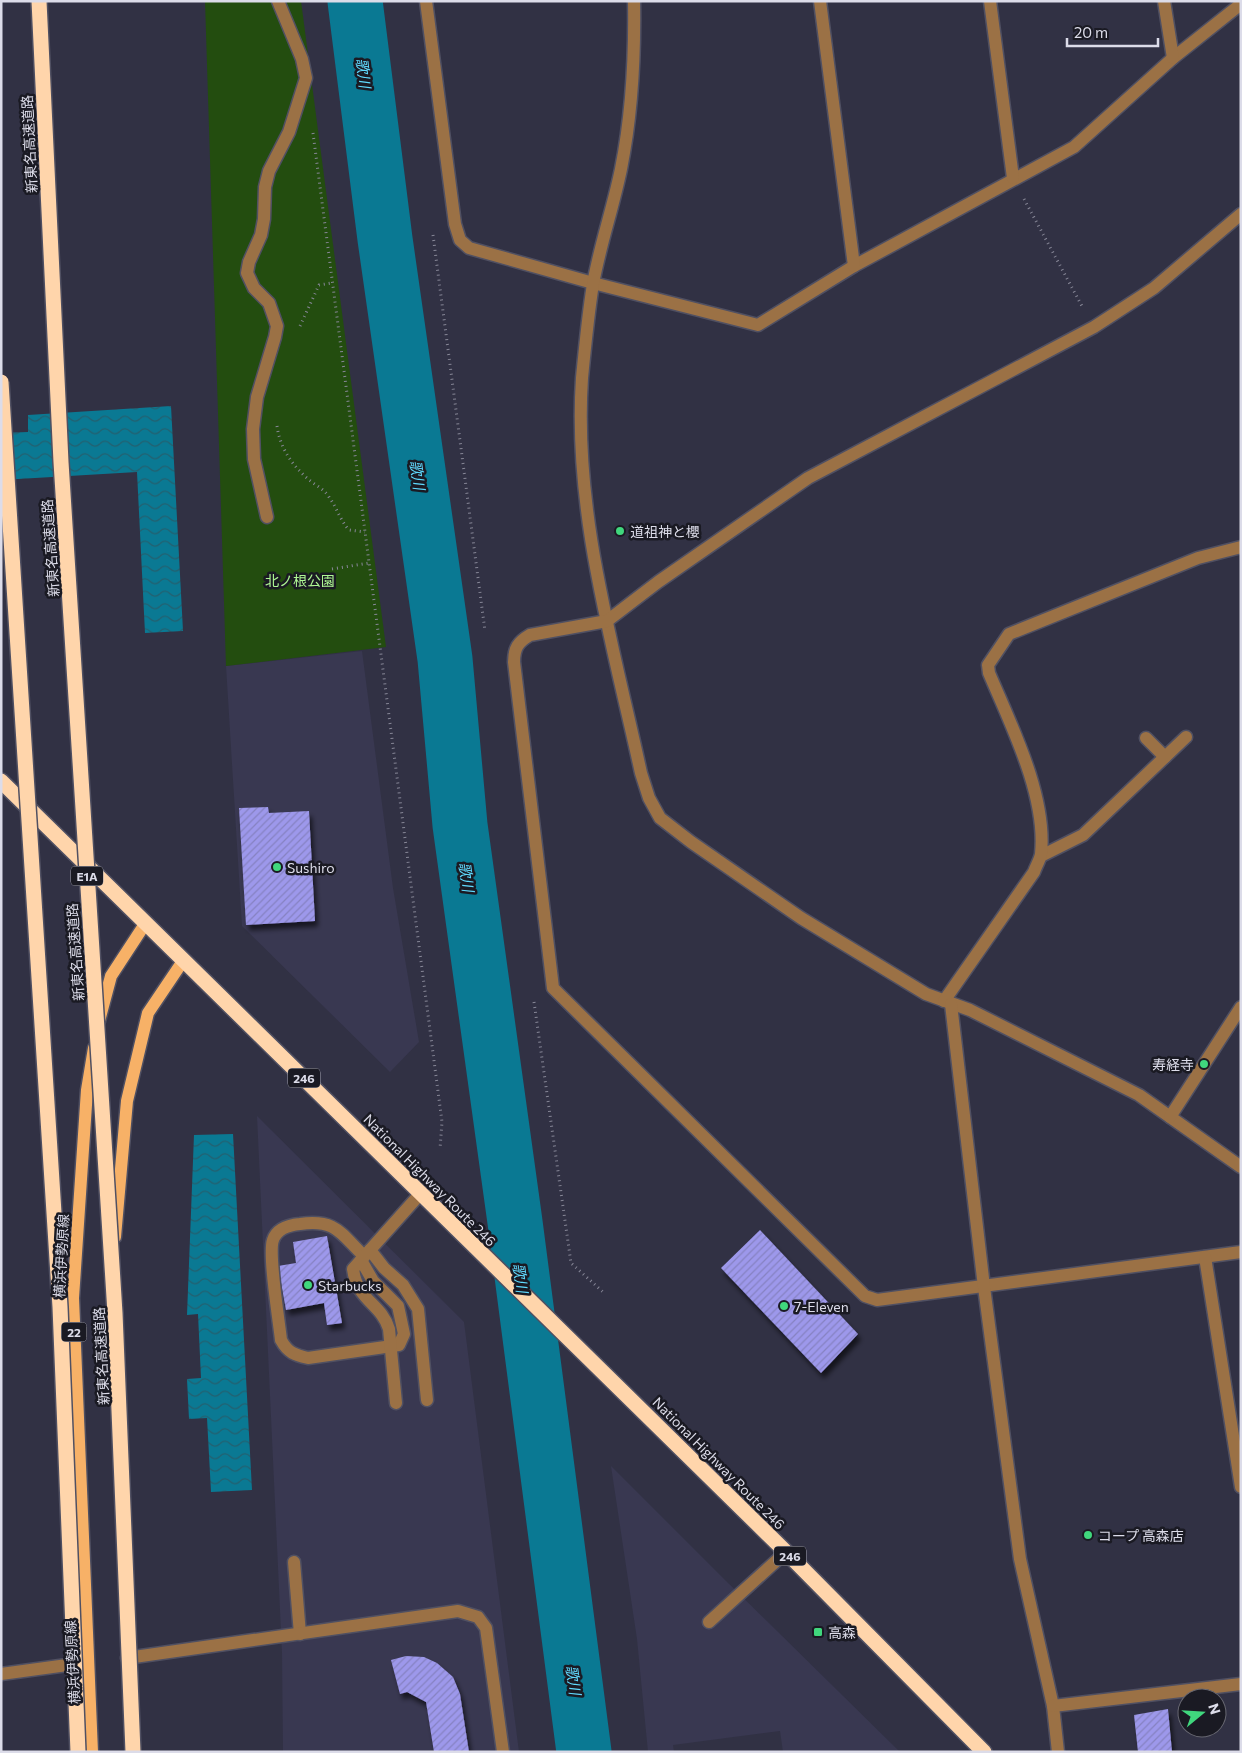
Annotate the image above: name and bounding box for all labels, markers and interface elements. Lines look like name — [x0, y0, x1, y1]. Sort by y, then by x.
scale bar — [1067, 15, 1158, 47]
text: 20 m — [1074, 23, 1108, 41]
water label: 歌川 — [353, 57, 375, 91]
street label: 新東名高速道路 — [18, 95, 40, 193]
water label: 歌川 — [407, 459, 429, 493]
street label: 新東名高速道路 — [38, 499, 62, 597]
place label: 道祖神と櫻 — [630, 523, 700, 540]
marker: 道祖神と櫻 — [614, 525, 626, 537]
park label: 北ノ根公園 — [265, 572, 335, 589]
place label: Sushiro — [287, 859, 335, 876]
marker: Sushiro — [271, 861, 283, 873]
water label: 歌川 — [456, 861, 478, 895]
road number: E1A — [71, 866, 103, 886]
street label: 新東名高速道路 — [63, 903, 87, 1001]
place label: 寿経寺 — [1152, 1056, 1194, 1073]
marker: 寿経寺 — [1198, 1058, 1210, 1070]
road number: 246 — [288, 1068, 320, 1088]
street label: National Highway Route 246 — [360, 1110, 500, 1250]
street label: 横浜伊勢原線 — [50, 1214, 72, 1298]
water label: 歌川 — [510, 1262, 532, 1296]
place label: Starbucks — [318, 1277, 382, 1294]
marker: Starbucks — [302, 1279, 314, 1291]
place label: 7-Eleven — [794, 1298, 849, 1315]
marker: 7-Eleven — [778, 1300, 790, 1312]
street label: 新東名高速道路 — [90, 1307, 112, 1405]
road number: 22 — [62, 1322, 86, 1341]
street label: National Highway Route 246 — [649, 1393, 789, 1533]
place label: コープ 高森店 — [1098, 1527, 1184, 1544]
marker: コープ 高森店 — [1082, 1529, 1094, 1541]
road number: 246 — [774, 1546, 806, 1565]
street label: 横浜伊勢原線 — [61, 1620, 83, 1704]
place label: 高森 — [828, 1624, 856, 1641]
marker: 高森 — [812, 1626, 824, 1638]
water label: 歌川 — [563, 1664, 585, 1698]
north arrow — [1177, 1688, 1227, 1738]
text: N — [1205, 1701, 1225, 1716]

